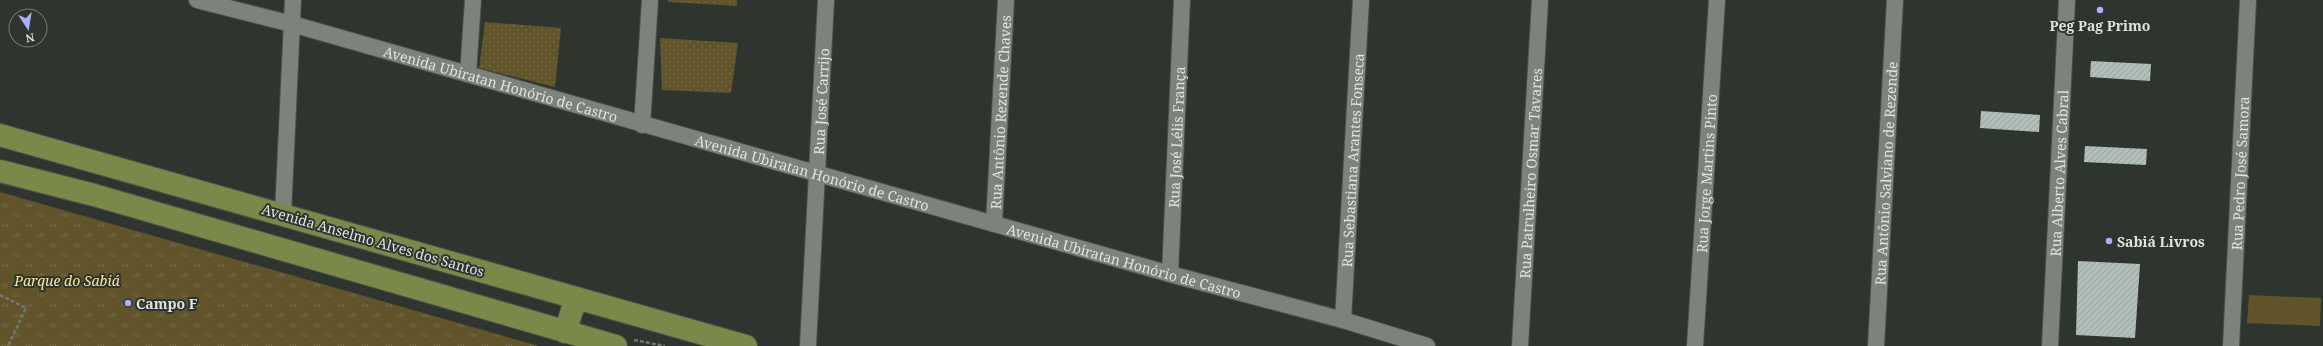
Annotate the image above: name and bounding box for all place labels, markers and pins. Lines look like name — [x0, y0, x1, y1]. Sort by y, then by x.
marker: Peg Pag Primo — [2095, 5, 2105, 15]
place label: Peg Pag Primo — [2050, 16, 2150, 35]
place label: Sabiá Livros — [2117, 232, 2205, 251]
marker: Sabiá Livros — [2104, 236, 2114, 246]
place label: Campo F — [136, 294, 198, 313]
marker: Campo F — [123, 298, 133, 308]

